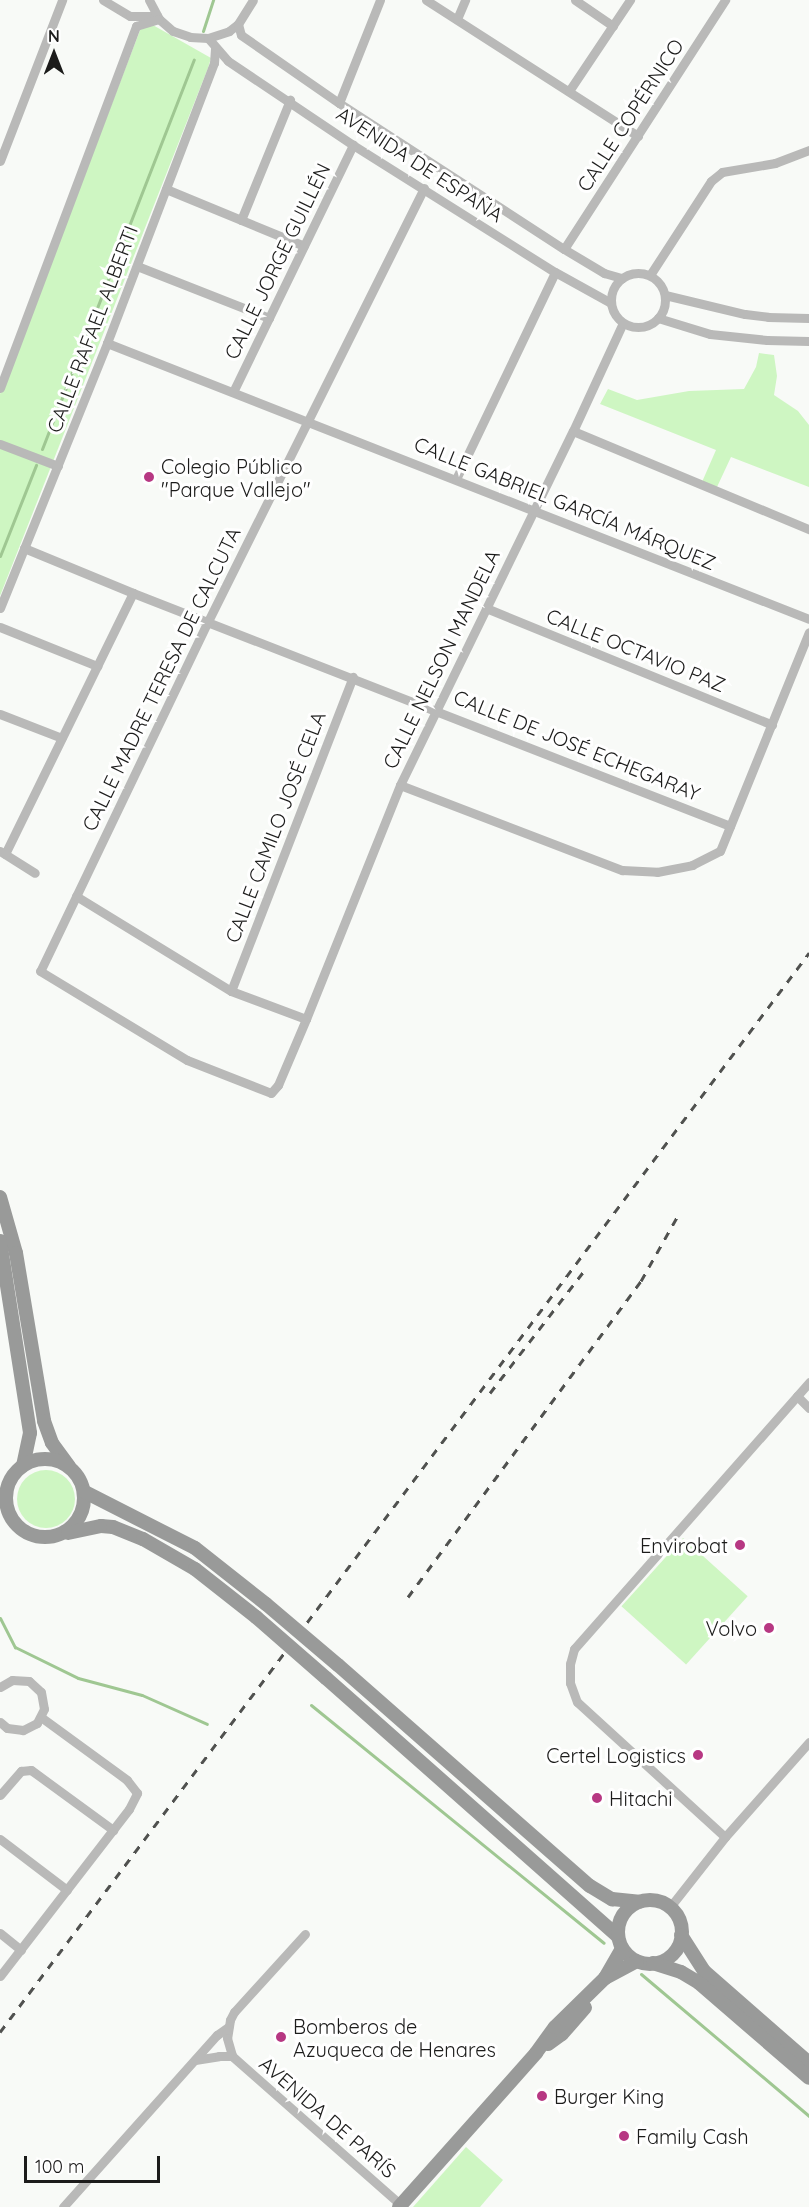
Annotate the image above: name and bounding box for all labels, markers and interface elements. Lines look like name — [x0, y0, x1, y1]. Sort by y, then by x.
north arrow — [24, 24, 84, 84]
text: N — [48, 26, 60, 46]
street label: CALLE COPÉRNICO — [572, 34, 688, 196]
street label: AVENIDA DE ESPAÑA — [332, 101, 508, 227]
street label: CALLE JORGE GUILLÉN — [219, 159, 335, 363]
street label: CALLE RAFAEL ALBERTI — [41, 222, 143, 436]
street label: CALLE GABRIEL GARCÍA MÁRQUEZ — [411, 431, 719, 575]
place label: Colegio Público "Parque Vallejo" — [161, 454, 311, 501]
marker: Colegio Público "Parque Vallejo" — [142, 470, 156, 484]
street label: CALLE MADRE TERESA DE CALCUTA — [77, 523, 245, 835]
street label: CALLE NELSON MANDELA — [377, 546, 505, 772]
street label: CALLE OCTAVIO PAZ — [543, 603, 729, 697]
street label: CALLE DE JOSÉ ECHEGARAY — [450, 684, 704, 806]
street label: CALLE CAMILO JOSÉ CELA — [220, 708, 330, 946]
place label: Envirobat — [640, 1533, 728, 1557]
marker: Envirobat — [733, 1538, 747, 1552]
place label: Volvo — [705, 1616, 757, 1640]
marker: Volvo — [762, 1621, 776, 1635]
place label: Certel Logistics — [546, 1743, 686, 1767]
marker: Certel Logistics — [691, 1748, 705, 1762]
place label: Hitachi — [609, 1786, 673, 1810]
marker: Hitachi — [590, 1791, 604, 1805]
place label: Bomberos de Azuqueca de Henares — [293, 2014, 496, 2061]
marker: Bomberos de Azuqueca de Henares — [274, 2030, 288, 2044]
street label: AVENIDA DE PARÍS — [255, 2051, 401, 2183]
place label: Burger King — [554, 2084, 664, 2108]
marker: Burger King — [535, 2089, 549, 2103]
place label: Family Cash — [636, 2124, 749, 2148]
marker: Family Cash — [617, 2129, 631, 2143]
scale bar — [27, 2144, 164, 2182]
text: 100 m — [35, 2155, 84, 2178]

